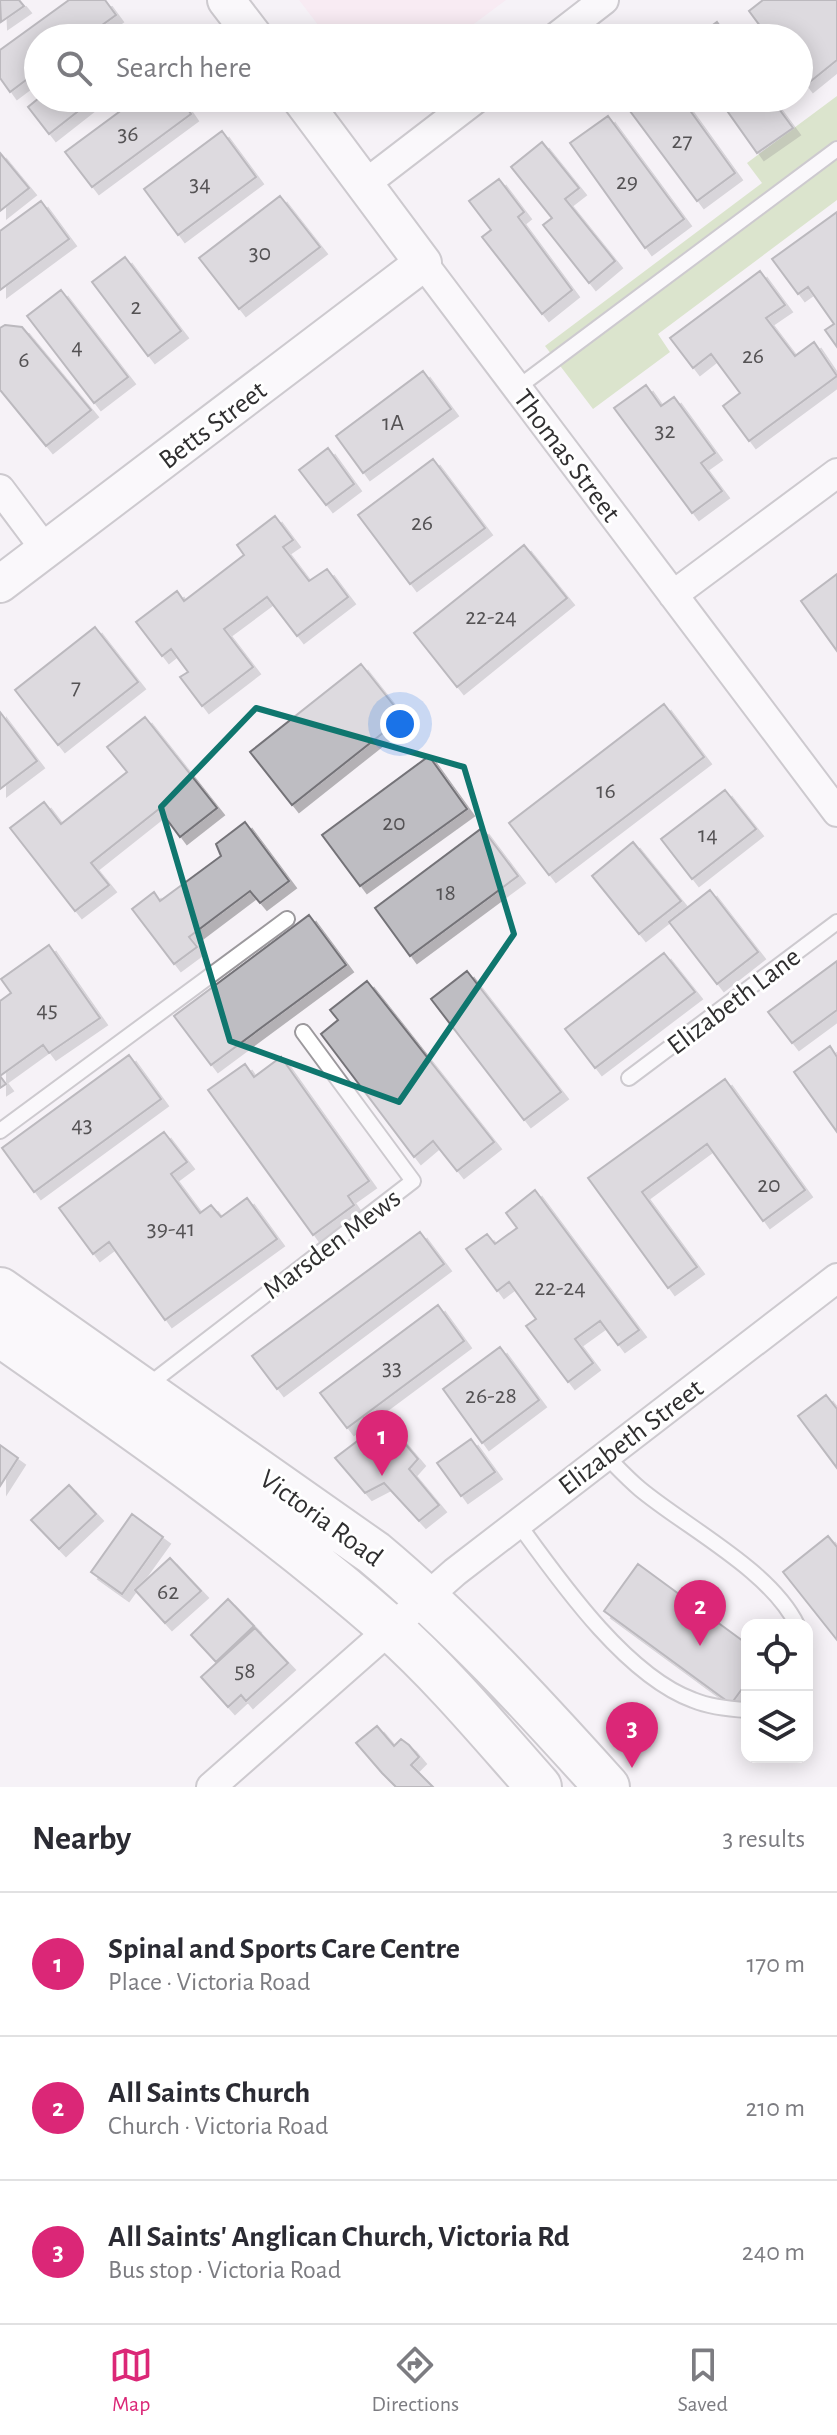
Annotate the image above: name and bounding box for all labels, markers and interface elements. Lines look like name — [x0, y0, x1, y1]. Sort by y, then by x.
search box — [24, 24, 813, 112]
icon: search — [52, 46, 96, 90]
text: Search here — [116, 53, 252, 83]
house number: 36 — [117, 122, 139, 146]
house number: 27 — [672, 129, 692, 153]
house number: 29 — [616, 170, 638, 194]
house number: 34 — [189, 172, 211, 196]
house number: 30 — [249, 241, 271, 265]
house number: 2 — [131, 295, 142, 319]
house number: 4 — [71, 335, 83, 359]
house number: 26 — [742, 344, 764, 368]
house number: 6 — [18, 348, 30, 372]
street label: Betts Street — [154, 376, 272, 475]
street label: Thomas Street — [508, 385, 625, 528]
house number: 1A — [382, 411, 404, 435]
house number: 32 — [655, 419, 675, 443]
house number: 26 — [411, 511, 433, 535]
house number: 22-24 — [465, 605, 517, 629]
house number: 7 — [71, 675, 81, 699]
your location — [380, 704, 420, 744]
house number: 16 — [596, 779, 616, 803]
house number: 20 — [382, 811, 406, 835]
house number: 14 — [698, 823, 718, 847]
house number: 18 — [436, 881, 456, 905]
street label: Elizabeth Lane — [662, 943, 806, 1061]
house number: 45 — [36, 998, 58, 1022]
house number: 43 — [71, 1113, 93, 1137]
house number: 20 — [757, 1173, 781, 1197]
street label: Marsden Mews — [258, 1184, 406, 1305]
house number: 39-41 — [147, 1217, 195, 1241]
house number: 22-24 — [534, 1276, 586, 1300]
house number: 33 — [382, 1356, 402, 1380]
street label: Elizabeth Street — [554, 1374, 709, 1501]
house number: 26-28 — [465, 1384, 517, 1408]
pin: 1 — [356, 1410, 408, 1476]
street label: Victoria Road — [254, 1465, 387, 1572]
house number: 62 — [157, 1580, 179, 1604]
pin: 2 — [674, 1580, 726, 1646]
map controls — [741, 1619, 813, 1763]
button: locate — [741, 1619, 813, 1691]
house number: 58 — [234, 1659, 256, 1683]
button: layers — [741, 1691, 813, 1763]
pin: 3 — [606, 1702, 658, 1768]
text: Nearby — [32, 1822, 131, 1856]
text: 3 results — [722, 1826, 805, 1852]
text: Spinal and Sports Care Centre — [108, 1934, 460, 1964]
text: 1 — [53, 1951, 63, 1977]
text: 170 m — [746, 1951, 805, 1977]
text: Place · Victoria Road — [108, 1969, 311, 1995]
text: All Saints Church — [108, 2078, 310, 2108]
text: 2 — [52, 2095, 64, 2121]
text: 210 m — [745, 2095, 805, 2121]
text: Church · Victoria Road — [108, 2113, 329, 2139]
text: All Saints' Anglican Church, Victoria Rd — [108, 2222, 569, 2252]
text: 3 — [52, 2239, 64, 2265]
text: 240 m — [742, 2239, 805, 2265]
text: Bus stop · Victoria Road — [108, 2257, 341, 2283]
tab: Map — [109, 2343, 153, 2417]
tab: Directions — [371, 2343, 459, 2417]
tab: Saved — [677, 2343, 728, 2417]

